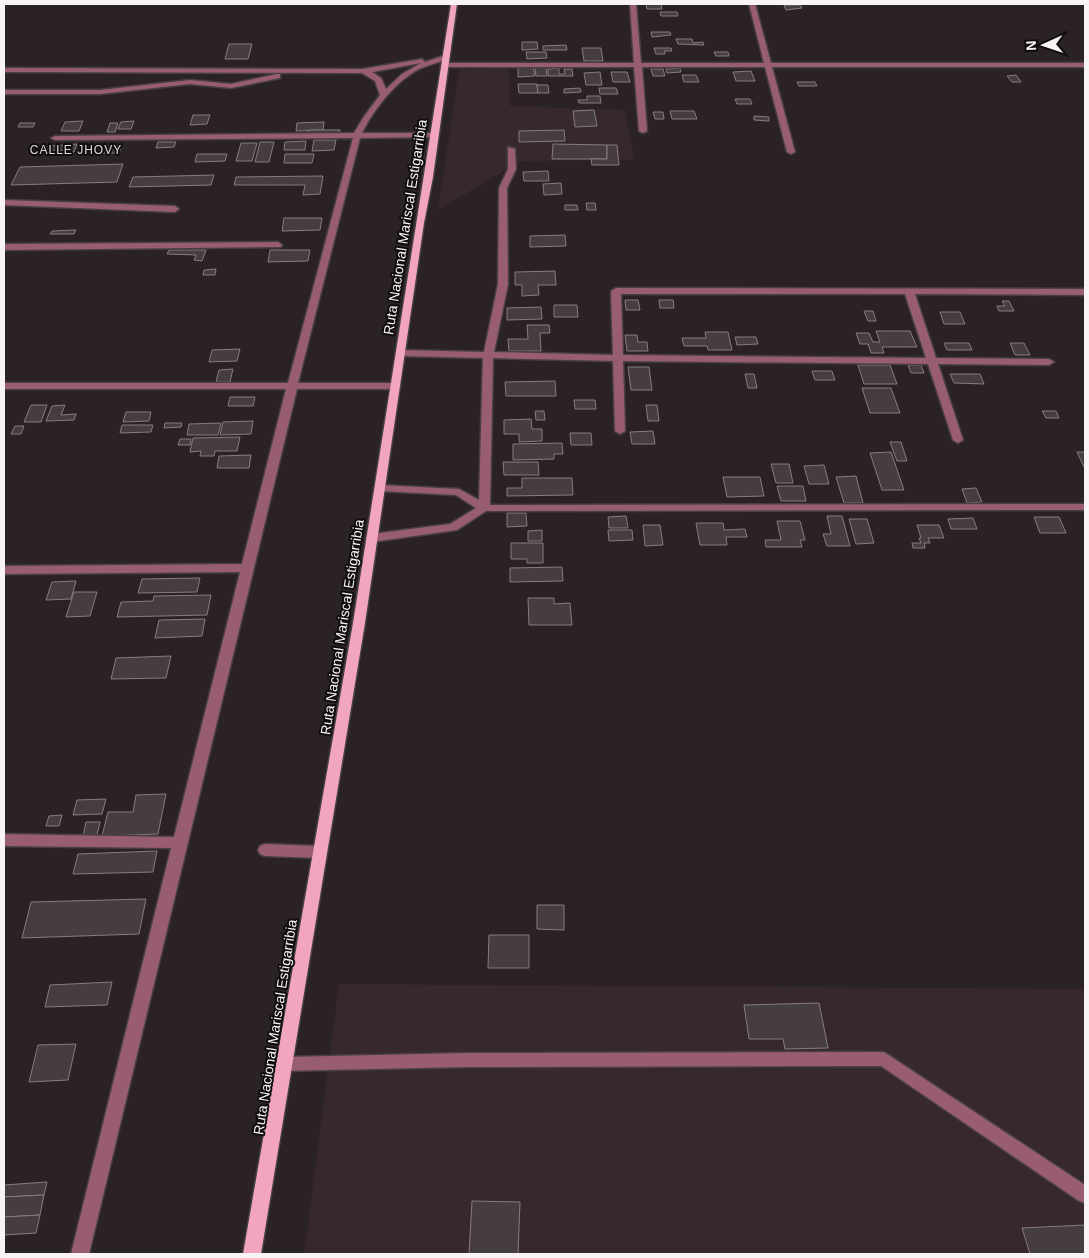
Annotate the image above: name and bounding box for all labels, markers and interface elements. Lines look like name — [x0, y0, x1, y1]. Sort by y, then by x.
north arrow — [1019, 20, 1069, 70]
text: N — [1023, 40, 1039, 51]
street label: Ruta Nacional Mariscal Estigarribia — [380, 118, 430, 336]
district label: CALLE JHOVY — [30, 143, 122, 157]
street label: Ruta Nacional Mariscal Estigarribia — [317, 518, 367, 736]
street label: Ruta Nacional Mariscal Estigarribia — [250, 918, 300, 1136]

